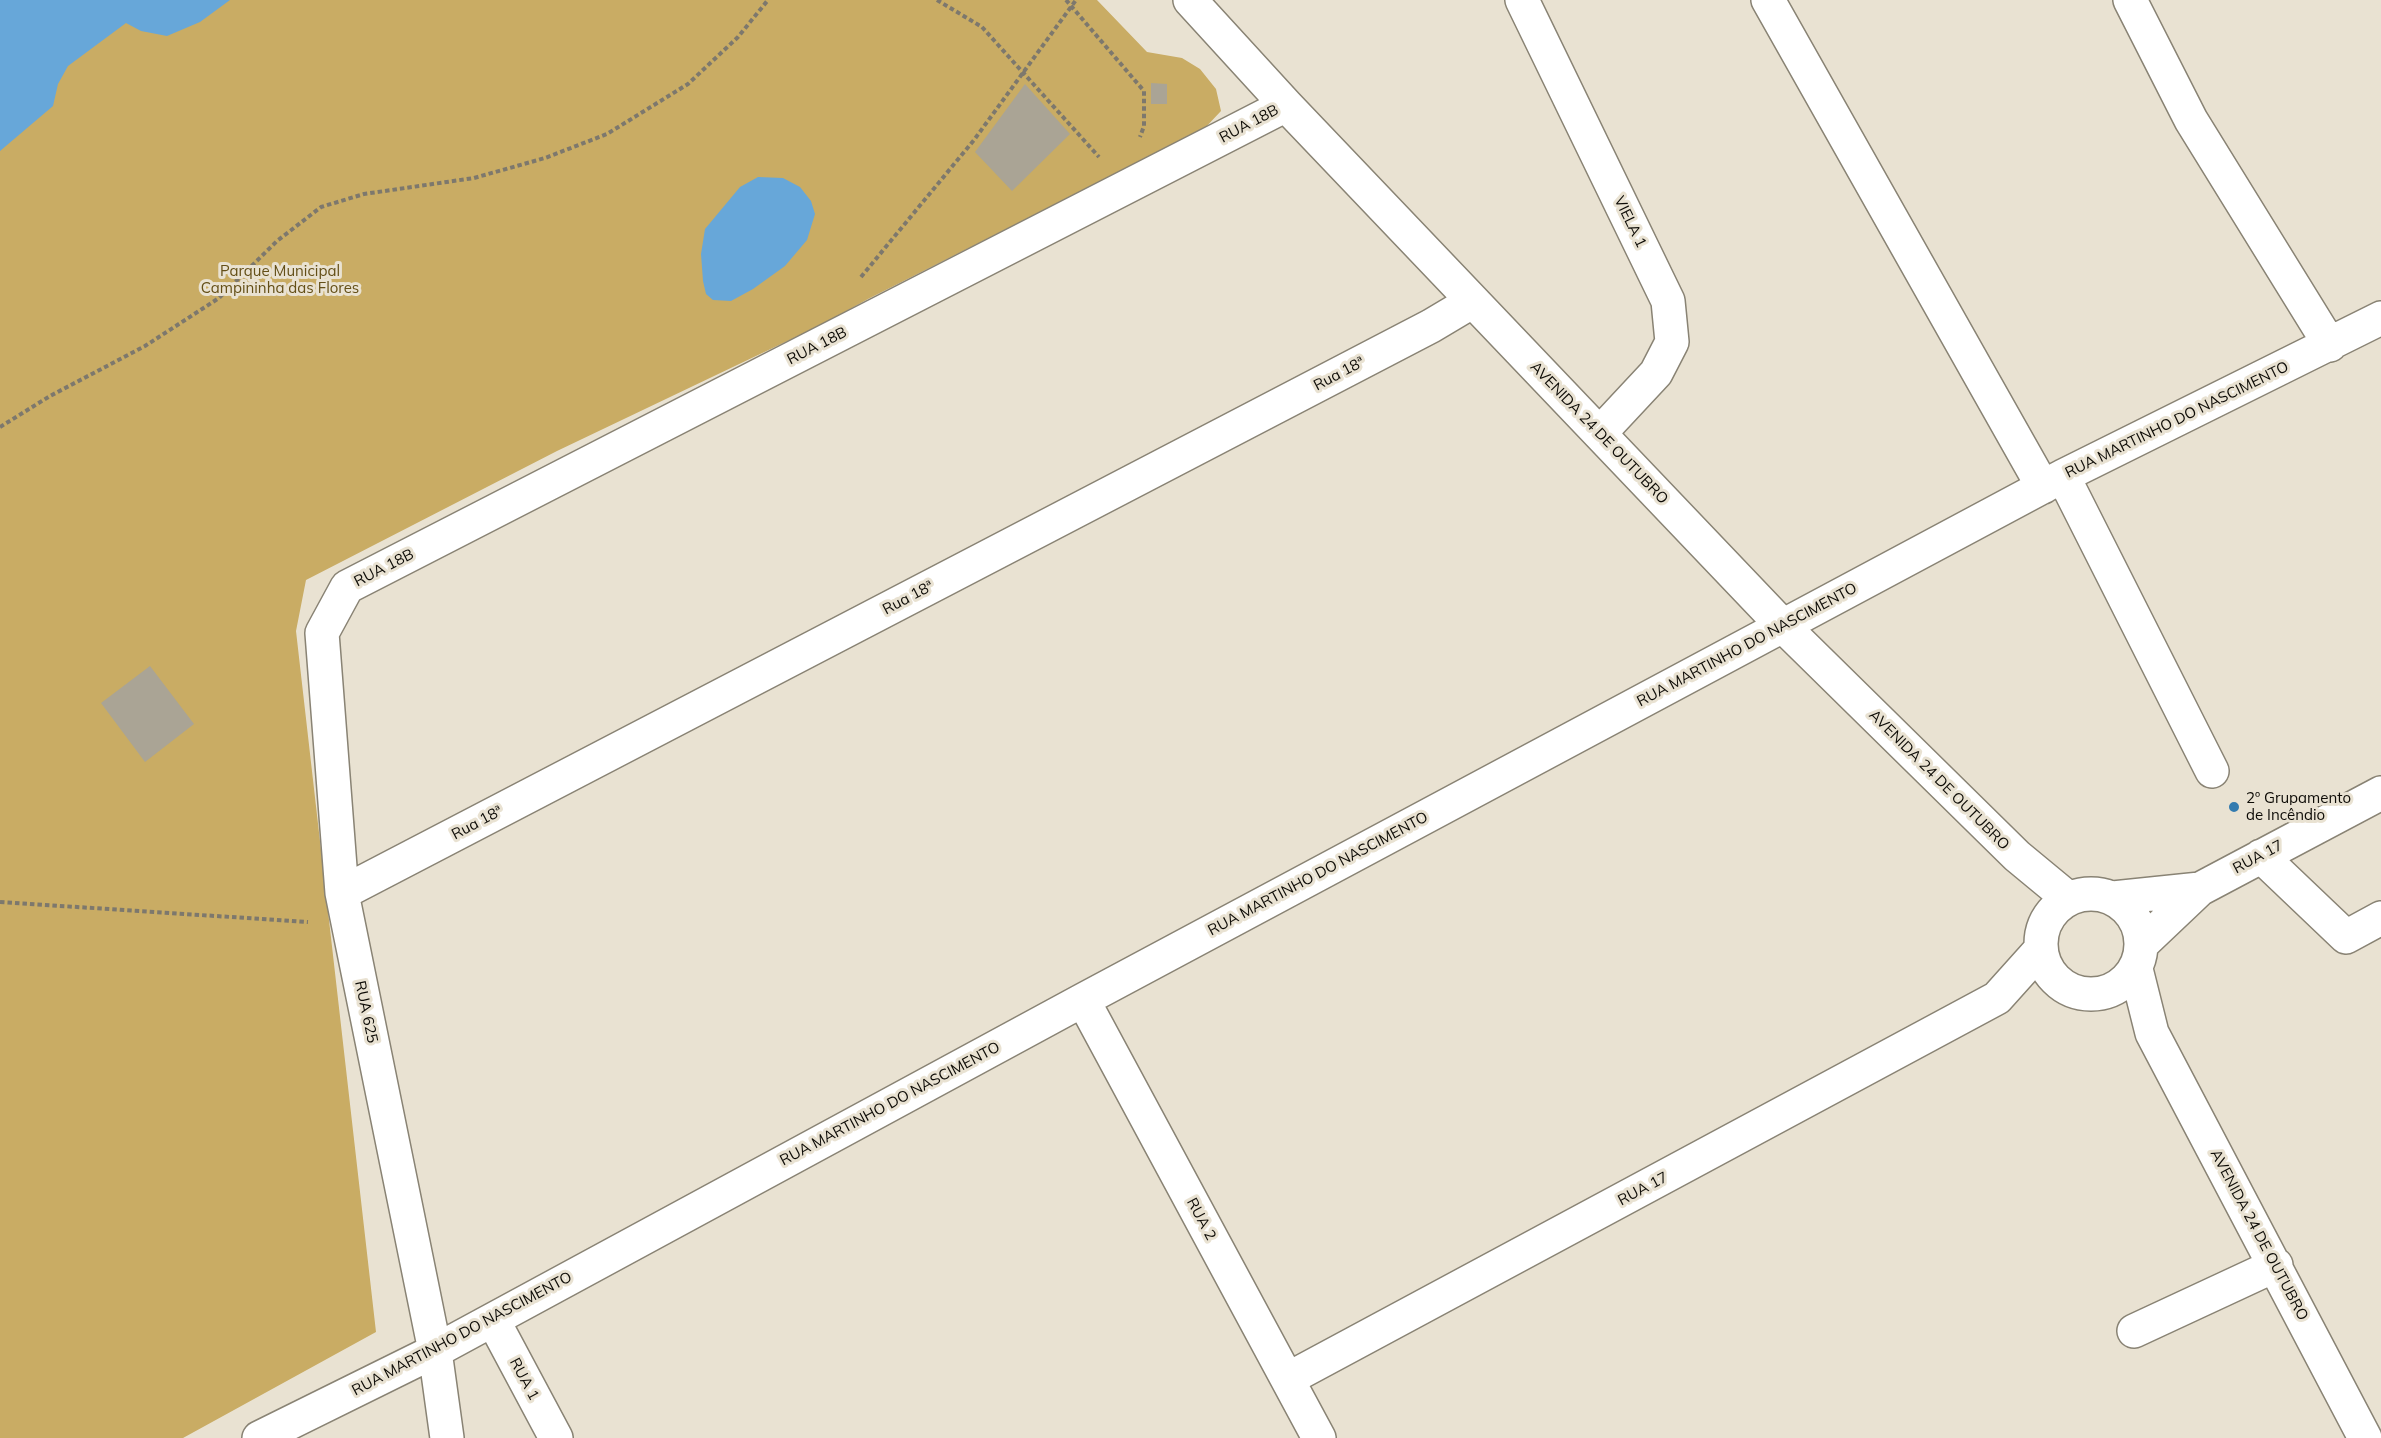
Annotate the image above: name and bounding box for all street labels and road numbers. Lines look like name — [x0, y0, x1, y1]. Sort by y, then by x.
street label: RUA 18B — [1216, 101, 1282, 147]
street label: VIELA 1 — [1610, 193, 1650, 251]
street label: RUA 18B — [784, 323, 850, 369]
street label: Rua 18ª — [1311, 353, 1367, 395]
street label: AVENIDA 24 DE OUTUBRO — [1526, 358, 1672, 508]
street label: RUA MARTINHO DO NASCIMENTO — [2062, 358, 2292, 482]
street label: RUA 18B — [351, 545, 417, 591]
street label: Rua 18ª — [880, 577, 936, 619]
street label: RUA MARTINHO DO NASCIMENTO — [1634, 579, 1860, 711]
street label: AVENIDA 24 DE OUTUBRO — [1865, 706, 2013, 854]
street label: Rua 18ª — [449, 802, 505, 844]
street label: RUA MARTINHO DO NASCIMENTO — [1205, 808, 1431, 940]
street label: RUA 17 — [2230, 836, 2286, 878]
street label: RUA 625 — [351, 979, 381, 1045]
street label: RUA MARTINHO DO NASCIMENTO — [777, 1038, 1003, 1170]
street label: AVENIDA 24 DE OUTUBRO — [2206, 1146, 2312, 1324]
street label: RUA 17 — [1615, 1168, 1671, 1210]
street label: RUA 2 — [1182, 1195, 1220, 1243]
street label: RUA MARTINHO DO NASCIMENTO — [349, 1268, 575, 1400]
street label: RUA 1 — [505, 1355, 543, 1403]

